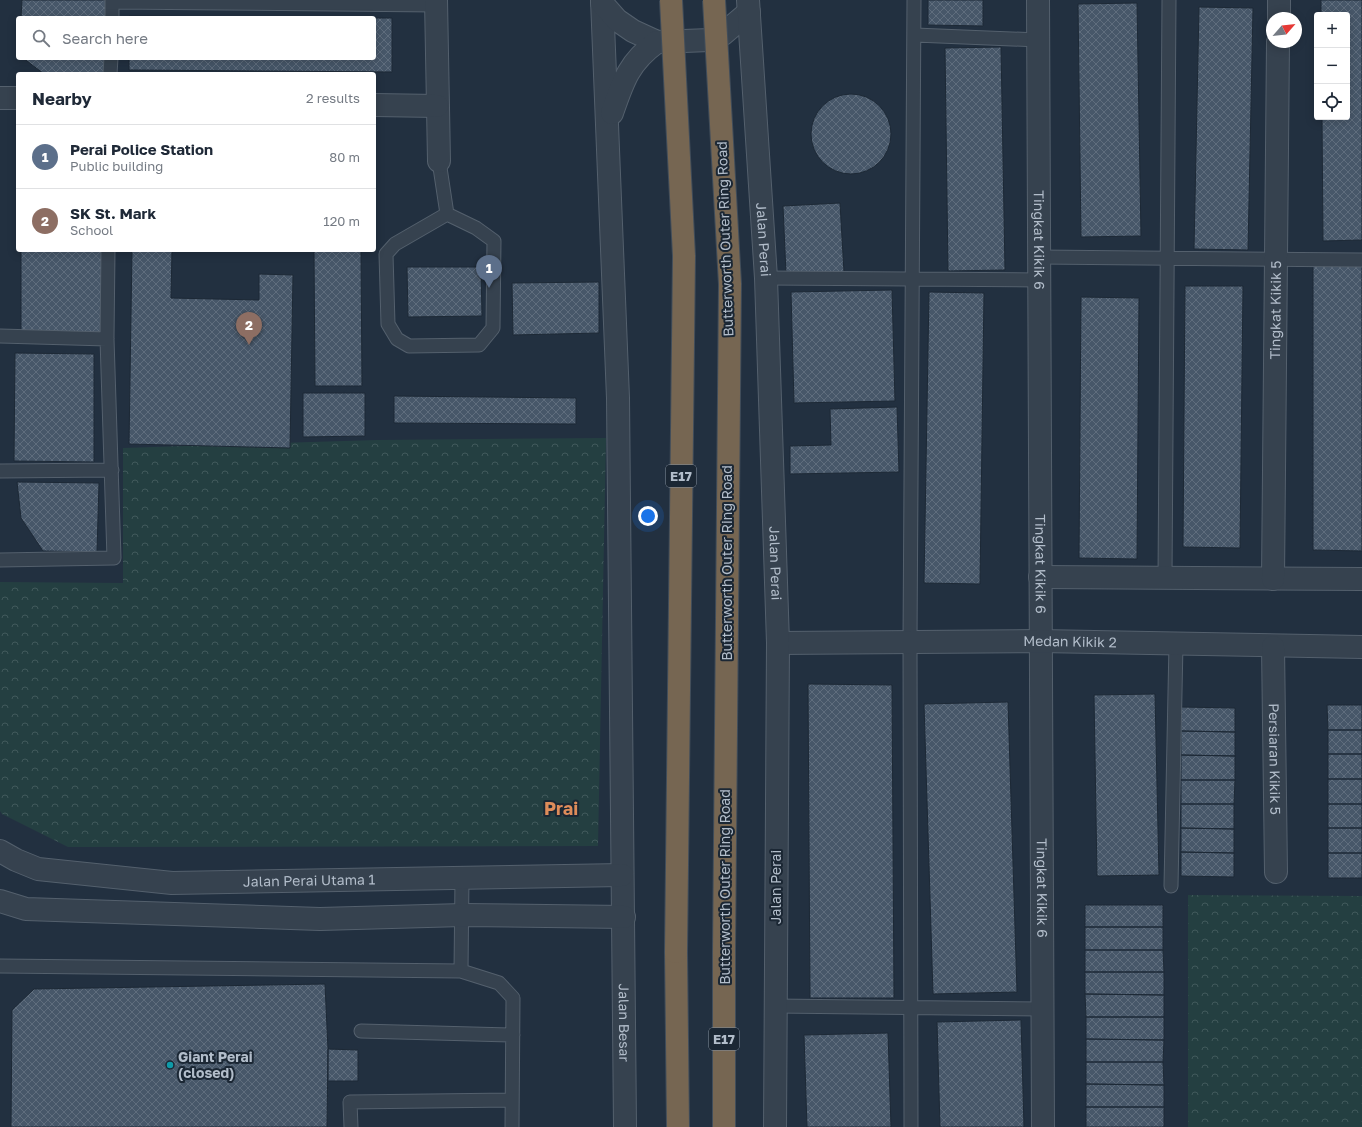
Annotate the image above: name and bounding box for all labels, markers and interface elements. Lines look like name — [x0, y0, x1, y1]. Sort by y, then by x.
north arrow — [1266, 12, 1302, 48]
map controls — [1314, 12, 1350, 120]
button: + — [1314, 12, 1350, 48]
search box — [16, 16, 376, 60]
icon: search — [30, 27, 52, 49]
text: Search here — [62, 29, 148, 47]
button: − — [1314, 48, 1350, 84]
button: locate — [1314, 84, 1350, 120]
text: Nearby — [32, 88, 92, 109]
text: 2 results — [306, 90, 360, 106]
text: Perai Police Station — [70, 140, 213, 158]
street label: Butterworth Outer Ring Road — [713, 141, 736, 337]
text: 1 — [42, 149, 48, 165]
text: 80 m — [329, 149, 360, 165]
text: Public building — [70, 158, 163, 174]
street label: Tingkat Kikik 6 — [1031, 190, 1048, 290]
street label: Jalan Perai — [753, 202, 775, 277]
text: SK St. Mark — [70, 204, 156, 222]
text: 2 — [41, 213, 49, 229]
text: 120 m — [323, 213, 360, 229]
text: School — [70, 222, 113, 238]
pin: 1 — [476, 255, 502, 288]
street label: Tingkat Kikik 5 — [1266, 260, 1284, 360]
pin: 2 — [236, 312, 262, 345]
road number: E17 — [666, 465, 696, 487]
street label: Butterworth Outer Ring Road — [718, 465, 735, 661]
your location — [638, 506, 658, 526]
street label: Tingkat Kikik 6 — [1032, 514, 1050, 614]
street label: Jalan Perai — [766, 526, 786, 601]
street label: Medan Kikik 2 — [1023, 632, 1117, 650]
street label: Persiaran Kikik 5 — [1266, 703, 1284, 815]
street label: Butterworth Outer Ring Road — [716, 789, 733, 985]
district label: Prai — [544, 797, 578, 819]
street label: Tingkat Kikik 6 — [1034, 838, 1051, 938]
street label: Jalan Perai — [767, 850, 784, 924]
street label: Jalan Perai Utama 1 — [243, 870, 376, 890]
street label: Jalan Besar — [616, 983, 633, 1063]
road number: E17 — [709, 1028, 739, 1050]
place label: Giant Perai (closed) — [178, 1048, 253, 1081]
marker: Giant Perai (closed) — [165, 1060, 175, 1070]

